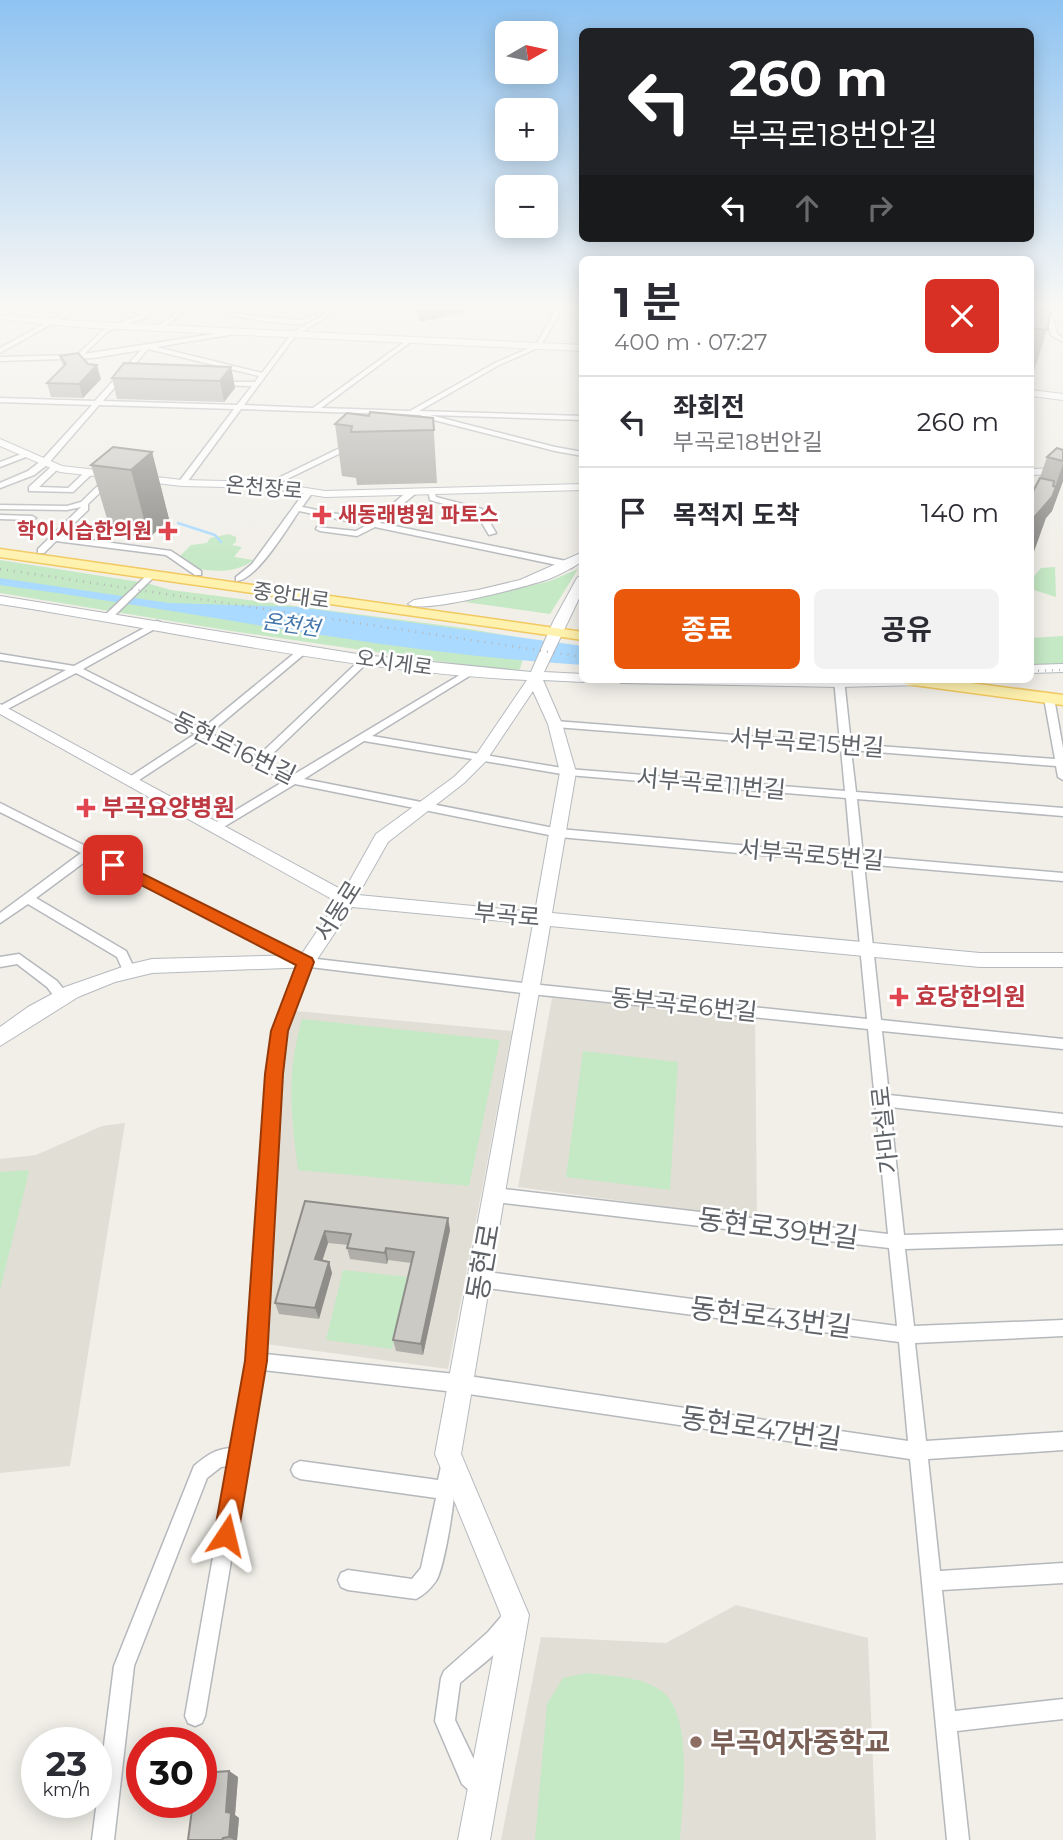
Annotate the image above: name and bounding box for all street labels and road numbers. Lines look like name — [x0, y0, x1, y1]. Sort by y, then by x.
street label: 온천장로 — [224, 472, 304, 503]
street label: 중앙대로 — [251, 578, 331, 613]
street label: 오시게로 — [354, 645, 434, 680]
street label: 동현로16번길 — [168, 705, 301, 790]
street label: 서부곡로15번길 — [729, 723, 885, 762]
street label: 서부곡로11번길 — [635, 763, 787, 804]
street label: 서부곡로5번길 — [737, 834, 885, 875]
street label: 서동로 — [308, 875, 367, 947]
street label: 부곡로 — [473, 897, 541, 932]
street label: 동부곡로6번길 — [609, 982, 759, 1027]
street label: 가마실로 — [865, 1085, 904, 1175]
street label: 동현로39번길 — [696, 1201, 860, 1255]
street label: 동현로 — [460, 1221, 506, 1303]
street label: 동현로43번길 — [688, 1290, 854, 1344]
street label: 동현로47번길 — [678, 1400, 844, 1456]

